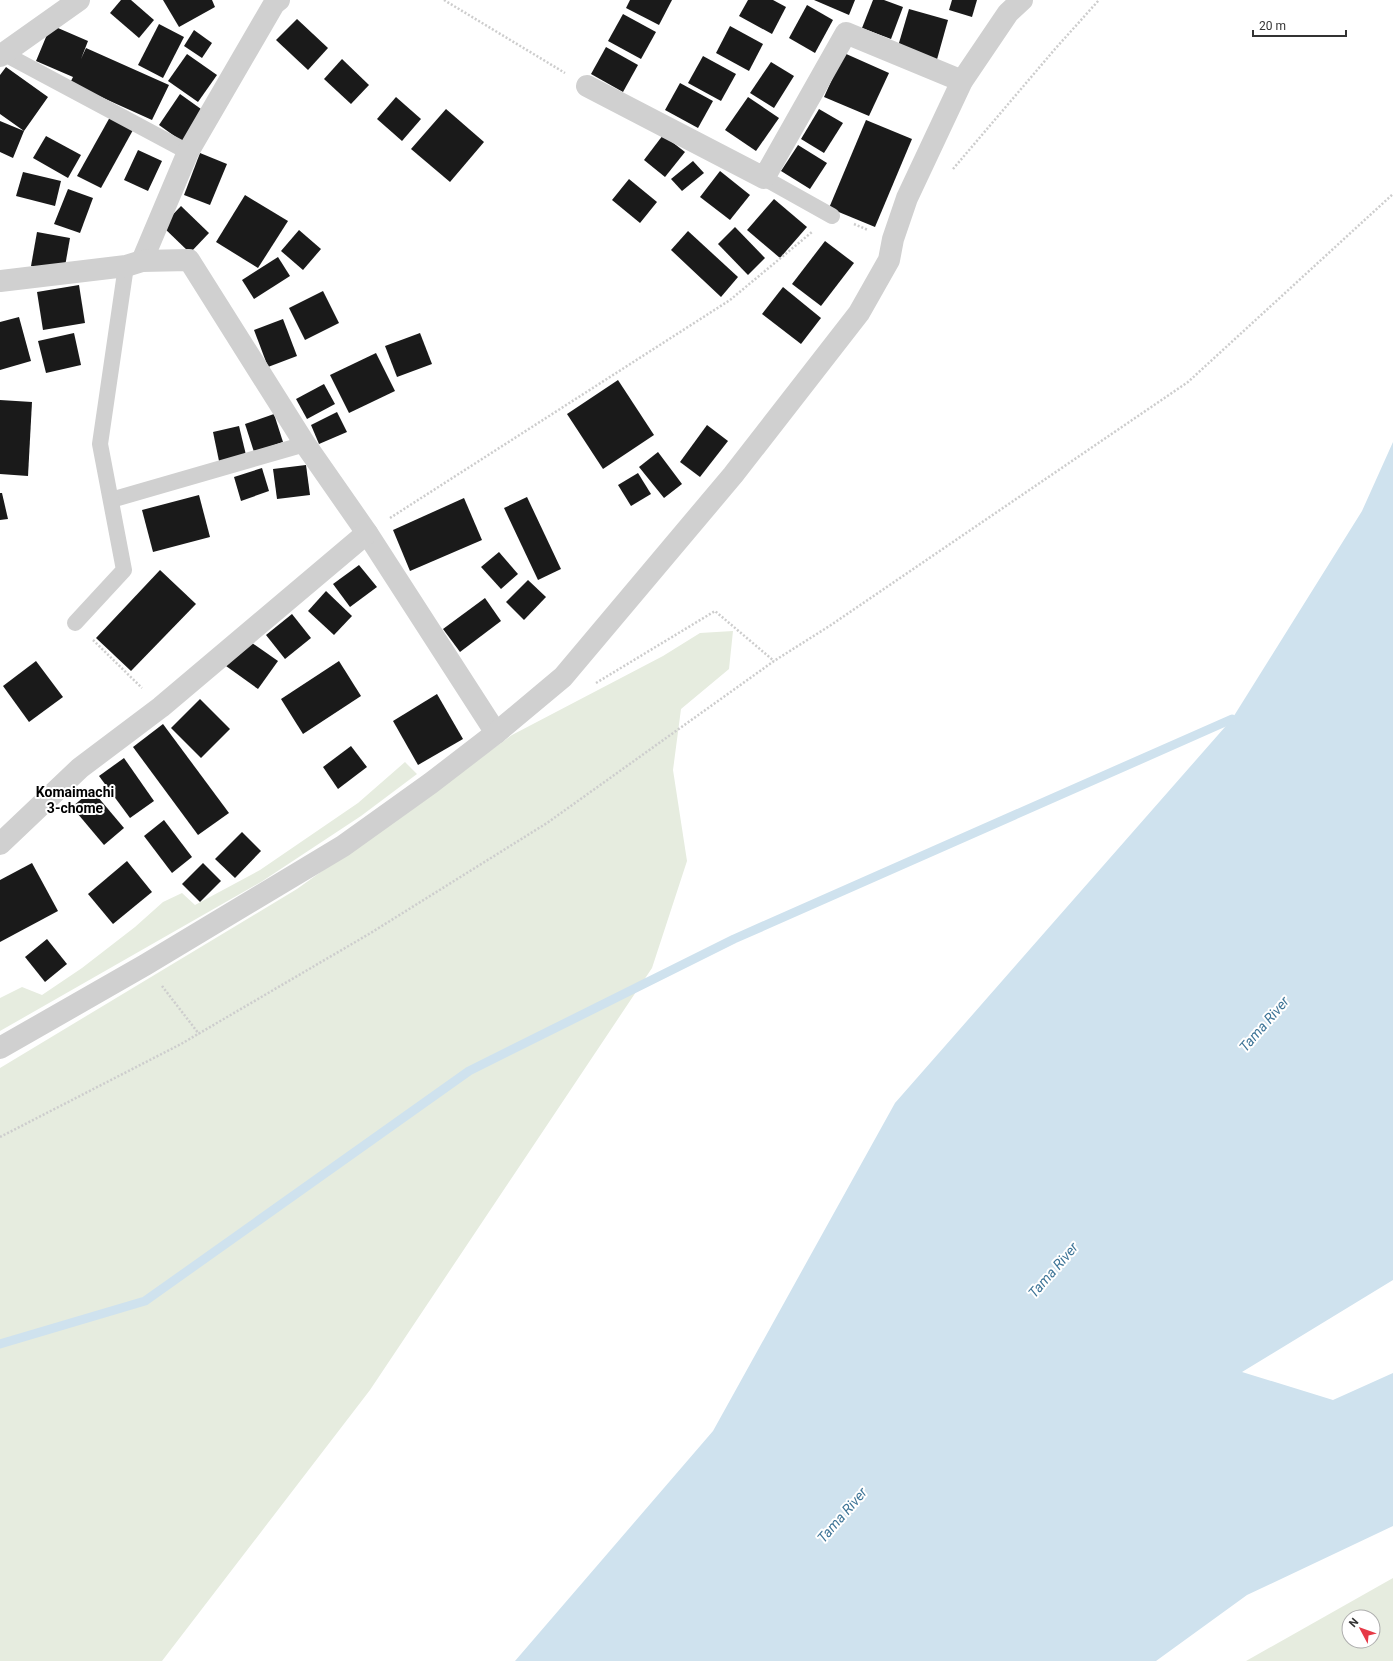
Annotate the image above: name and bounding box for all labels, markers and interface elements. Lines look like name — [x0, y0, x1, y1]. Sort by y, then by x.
scale bar — [1253, 12, 1346, 38]
text: 20 m — [1259, 19, 1286, 33]
district label: Komaimachi 3-chome — [36, 784, 114, 816]
water label: Tama River — [1236, 993, 1292, 1055]
water label: Tama River — [1025, 1239, 1081, 1301]
water label: Tama River — [814, 1484, 870, 1546]
north arrow — [1341, 1609, 1381, 1649]
text: N — [1346, 1615, 1361, 1630]

